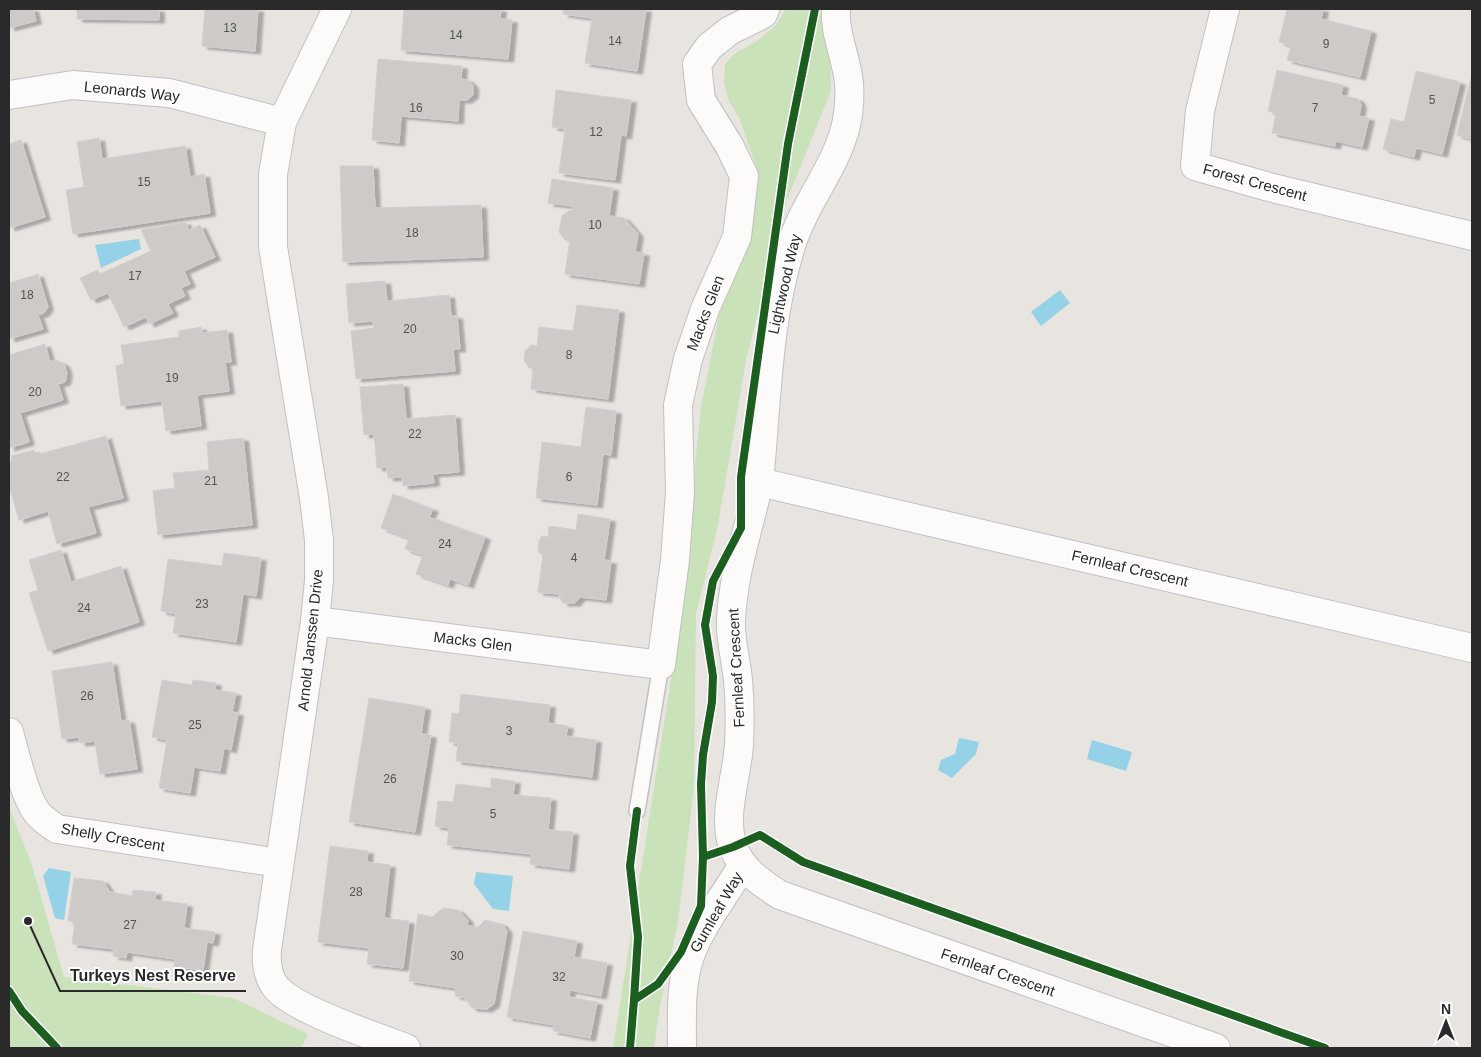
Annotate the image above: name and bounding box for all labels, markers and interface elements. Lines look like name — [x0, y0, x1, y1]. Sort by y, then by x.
house number: 13 — [223, 21, 237, 35]
house number: 14 — [449, 28, 463, 42]
house number: 14 — [608, 34, 622, 48]
house number: 9 — [1323, 37, 1330, 51]
street label: Leonards Way — [83, 78, 181, 105]
house number: 5 — [1429, 93, 1436, 107]
house number: 16 — [409, 101, 423, 115]
house number: 7 — [1312, 101, 1319, 115]
house number: 12 — [589, 125, 603, 139]
street label: Forest Crescent — [1201, 160, 1310, 204]
house number: 15 — [137, 175, 151, 189]
house number: 10 — [588, 218, 602, 232]
house number: 18 — [405, 226, 419, 240]
street label: Lightwood Way — [764, 232, 804, 336]
house number: 17 — [128, 269, 142, 283]
street label: Macks Glen — [683, 273, 727, 353]
house number: 18 — [20, 288, 34, 302]
house number: 20 — [403, 322, 417, 336]
house number: 8 — [566, 348, 573, 362]
house number: 19 — [165, 371, 179, 385]
house number: 20 — [28, 385, 42, 399]
house number: 22 — [408, 427, 422, 441]
house number: 22 — [56, 470, 70, 484]
house number: 6 — [566, 470, 573, 484]
house number: 21 — [204, 474, 218, 488]
house number: 24 — [438, 537, 452, 551]
street label: Fernleaf Crescent — [1070, 546, 1191, 590]
house number: 4 — [571, 551, 578, 565]
street label: Arnold Janssen Drive — [294, 568, 326, 712]
house number: 23 — [195, 597, 209, 611]
house number: 24 — [77, 601, 91, 615]
street label: Fernleaf Crescent — [724, 607, 748, 728]
street label: Macks Glen — [433, 628, 513, 654]
house number: 26 — [80, 689, 94, 703]
house number: 25 — [188, 718, 202, 732]
house number: 3 — [506, 724, 513, 738]
house number: 26 — [383, 772, 397, 786]
house number: 5 — [490, 807, 497, 821]
street label: Shelly Crescent — [60, 820, 167, 855]
street label: Gumleaf Way — [686, 868, 746, 955]
house number: 28 — [349, 885, 363, 899]
house number: 27 — [123, 918, 137, 932]
street label: Fernleaf Crescent — [939, 945, 1058, 1000]
house number: 30 — [450, 949, 464, 963]
callout: Turkeys Nest Reserve — [60, 960, 246, 991]
text: Turkeys Nest Reserve — [70, 967, 236, 984]
house number: 32 — [552, 970, 566, 984]
north arrow — [1421, 997, 1471, 1047]
text: N — [1441, 1001, 1451, 1017]

